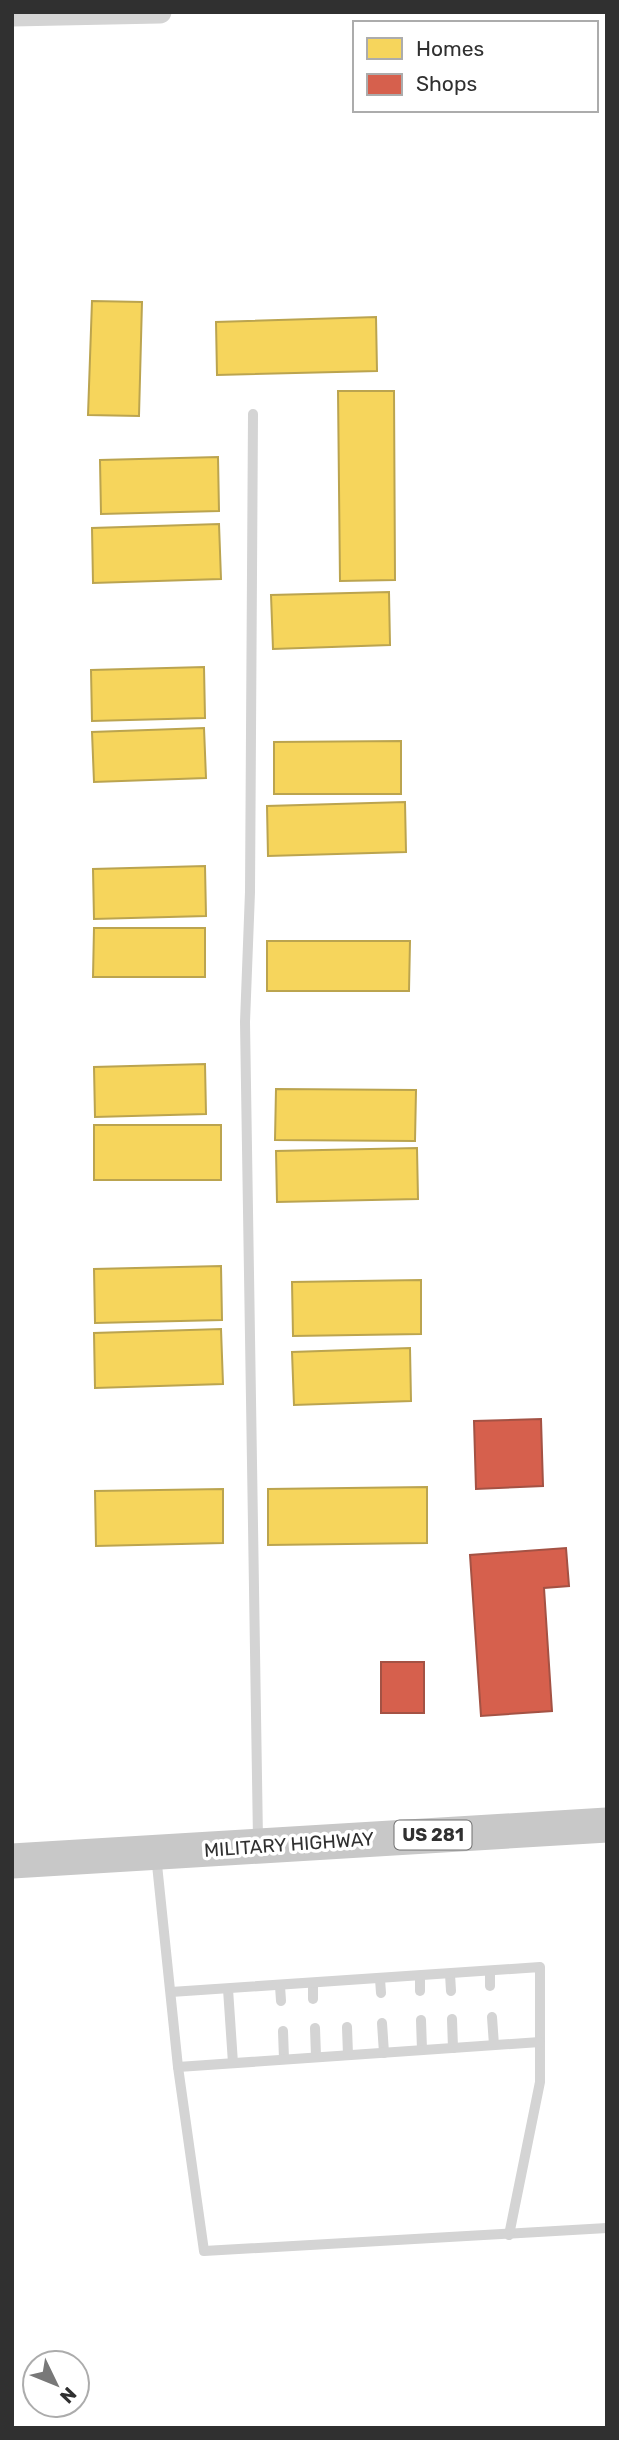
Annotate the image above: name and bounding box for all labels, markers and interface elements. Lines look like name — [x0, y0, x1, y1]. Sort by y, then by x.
legend — [353, 21, 598, 112]
text: Homes — [416, 36, 484, 61]
text: Shops — [416, 71, 477, 96]
road number: US 281 — [394, 1821, 472, 1850]
street label: MILITARY HIGHWAY — [203, 1827, 375, 1862]
north arrow — [21, 2349, 91, 2419]
text: N — [55, 2382, 81, 2408]

